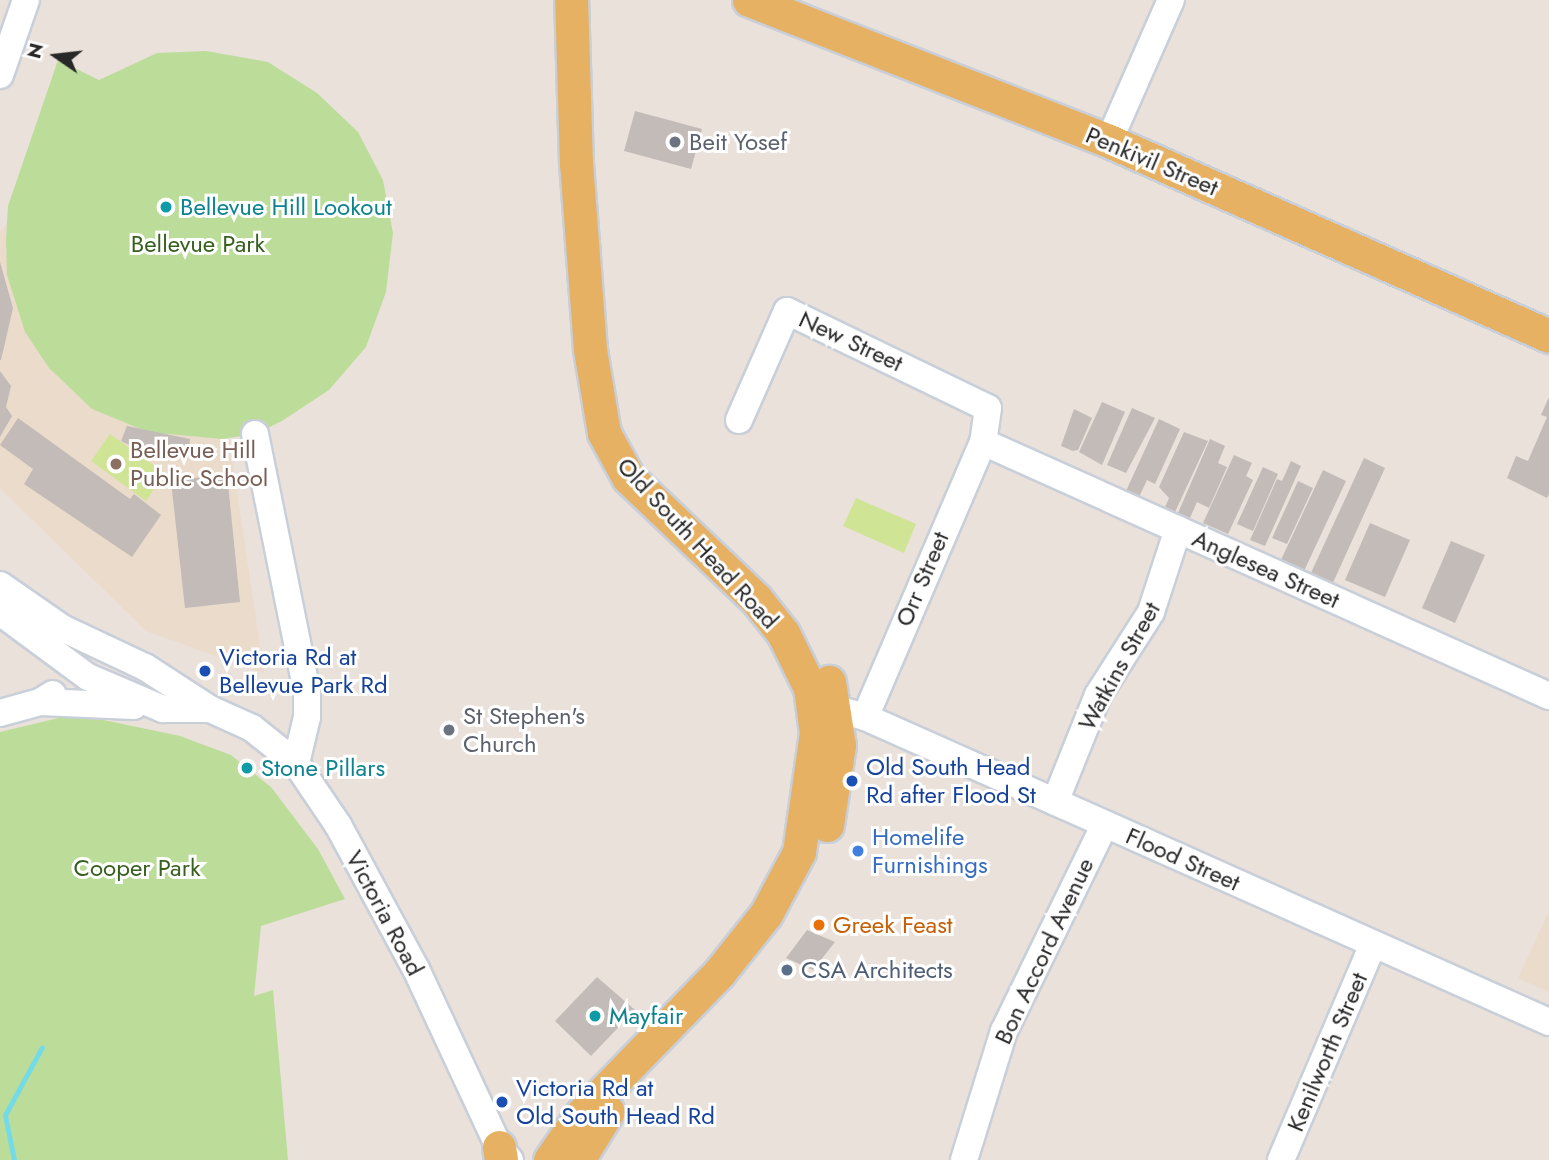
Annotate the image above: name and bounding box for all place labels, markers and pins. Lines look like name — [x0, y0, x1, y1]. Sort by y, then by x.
place label: Beit Yosef — [689, 128, 787, 156]
marker: Beit Yosef — [667, 134, 683, 150]
place label: Bellevue Hill Lookout — [180, 193, 392, 221]
marker: Bellevue Hill Lookout — [158, 199, 174, 215]
place label: Bellevue Hill Public School — [130, 436, 268, 492]
marker: Bellevue Hill Public School — [108, 456, 124, 472]
place label: Victoria Rd at Bellevue Park Rd — [219, 643, 388, 699]
marker: Victoria Rd at Bellevue Park Rd — [197, 663, 213, 679]
place label: St Stephen's Church — [463, 702, 585, 758]
marker: St Stephen's Church — [441, 722, 457, 738]
place label: Old South Head Rd after Flood St — [866, 753, 1036, 809]
place label: Stone Pillars — [261, 754, 385, 782]
marker: Stone Pillars — [239, 760, 255, 776]
marker: Old South Head Rd after Flood St — [844, 773, 860, 789]
place label: Homelife Furnishings — [872, 823, 988, 879]
marker: Homelife Furnishings — [850, 843, 866, 859]
place label: Greek Feast — [833, 911, 953, 939]
marker: Greek Feast — [811, 917, 827, 933]
place label: CSA Architects — [801, 956, 953, 984]
marker: CSA Architects — [779, 962, 795, 978]
place label: Mayfair — [609, 1002, 683, 1030]
marker: Mayfair — [587, 1008, 603, 1024]
place label: Victoria Rd at Old South Head Rd — [516, 1074, 715, 1130]
marker: Victoria Rd at Old South Head Rd — [494, 1094, 510, 1110]

